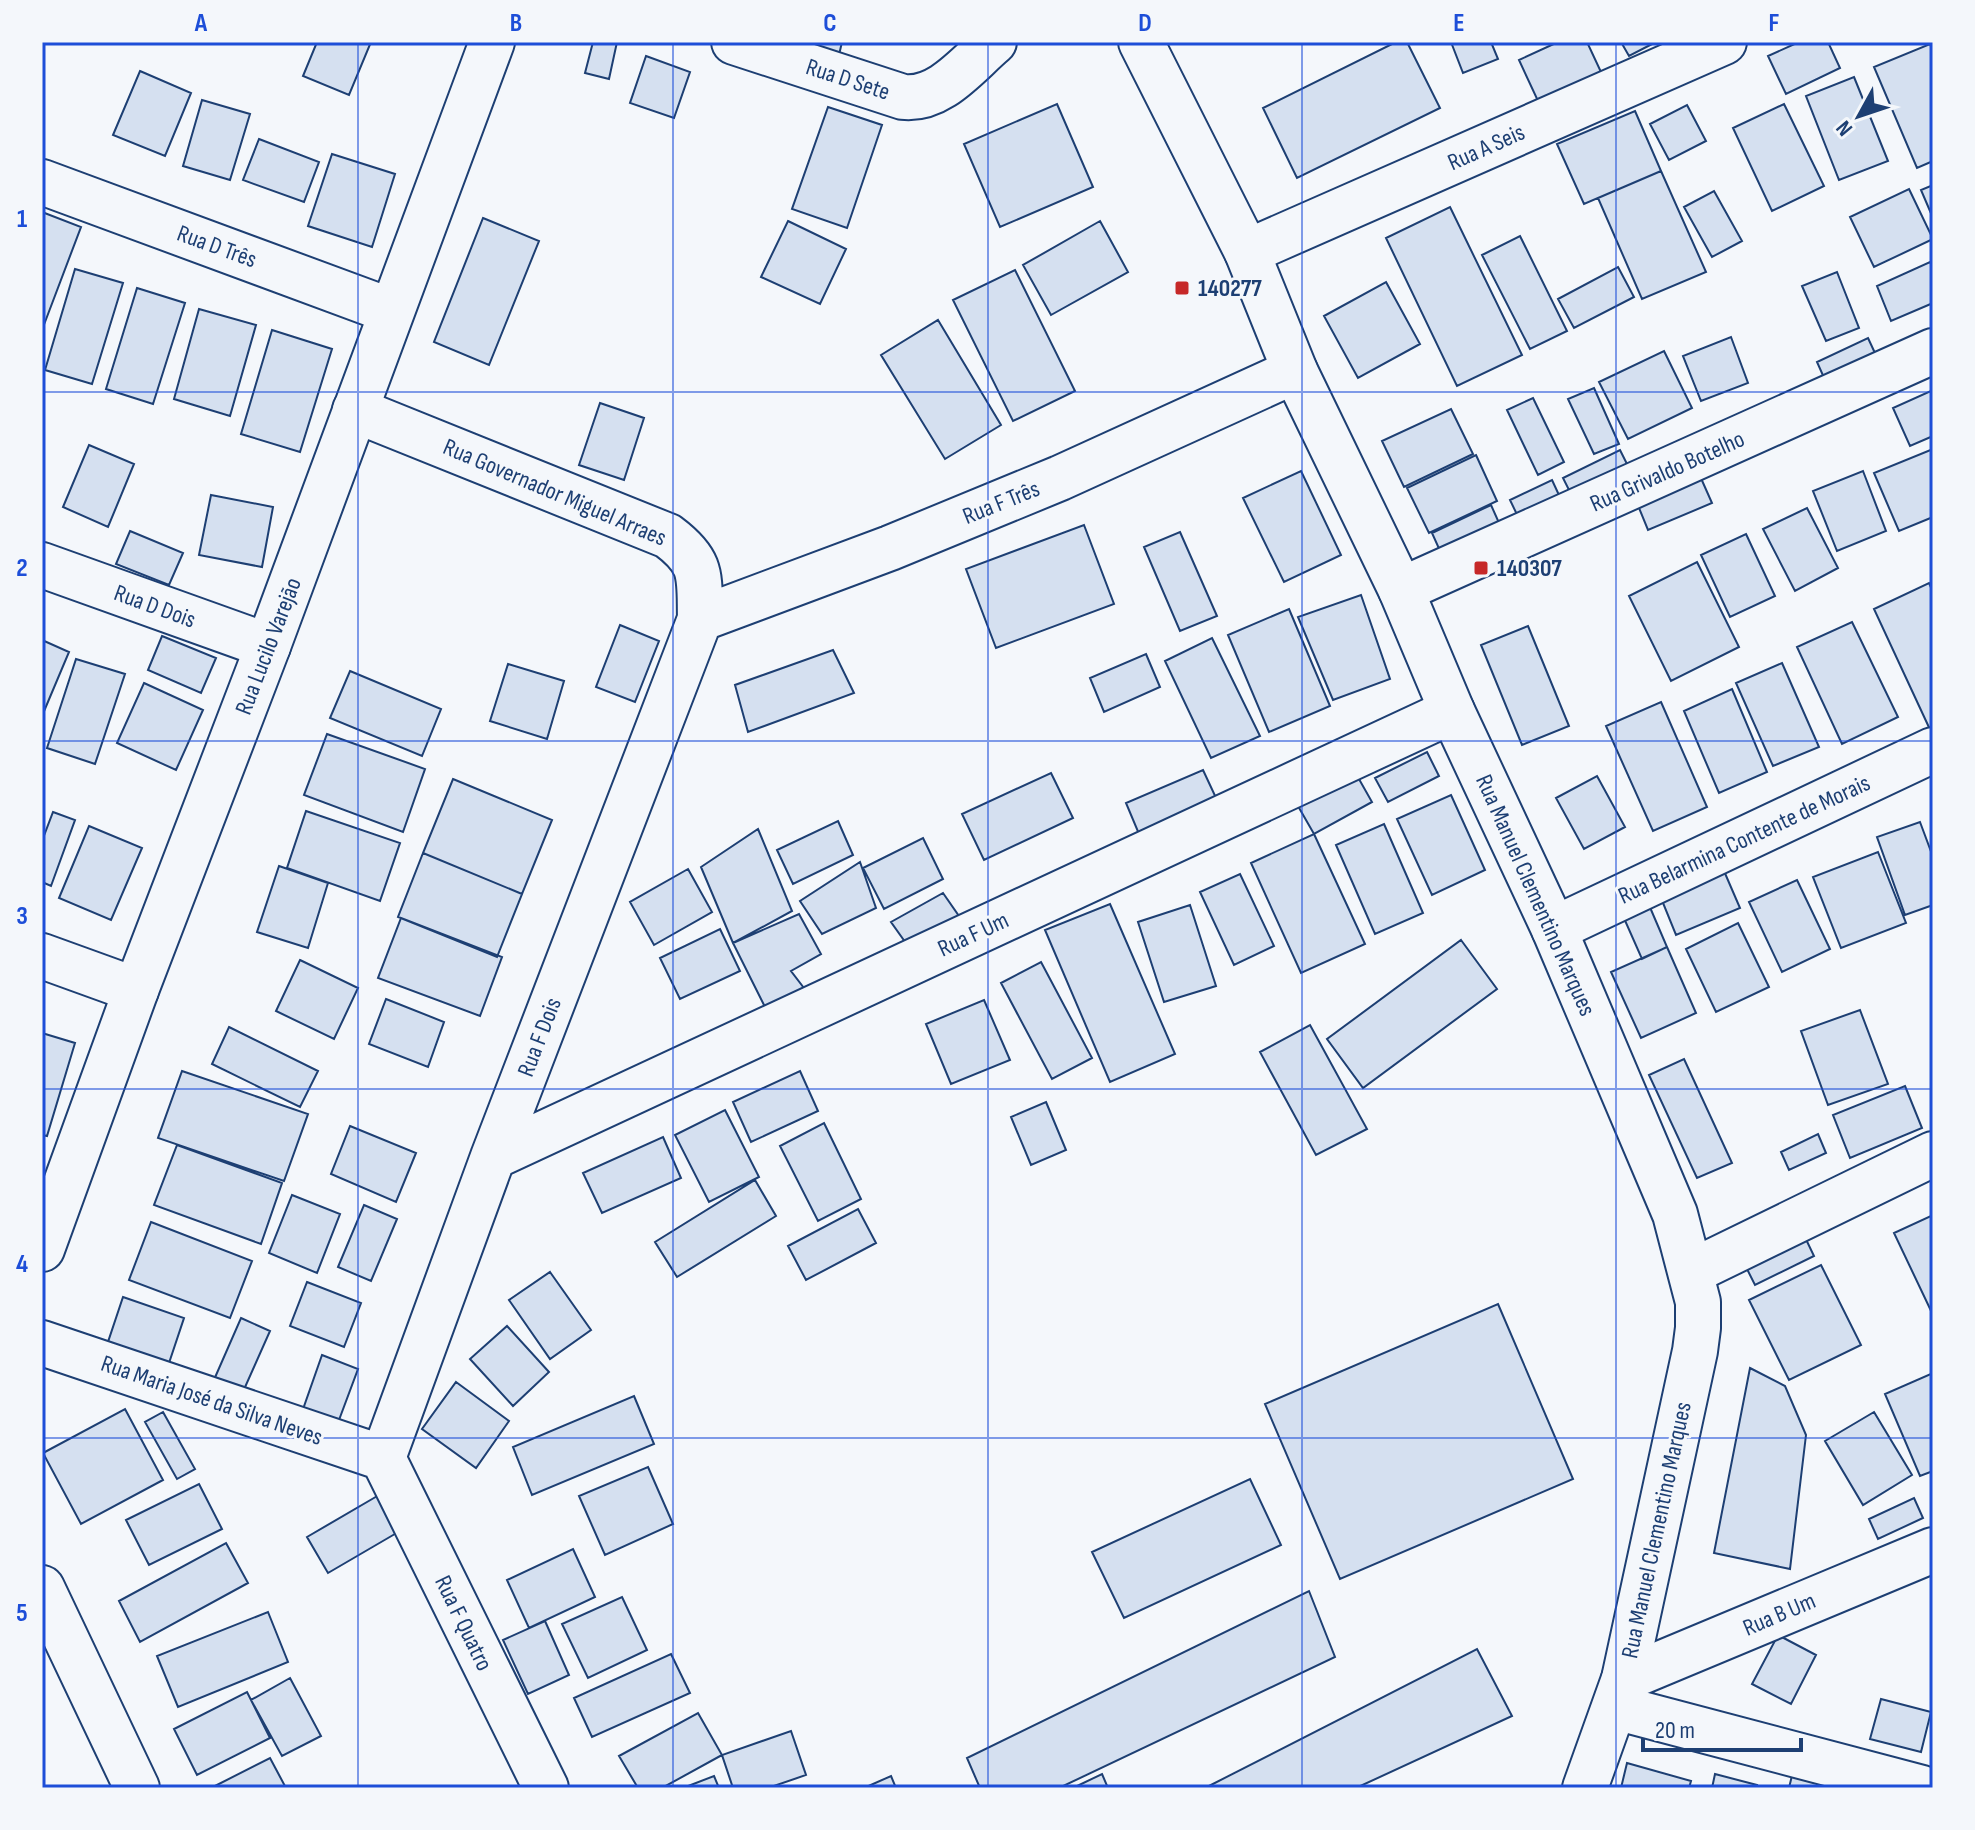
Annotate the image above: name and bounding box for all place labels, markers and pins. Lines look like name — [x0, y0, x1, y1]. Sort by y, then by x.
place label: 140277 — [1198, 274, 1262, 303]
marker: 140277 — [1173, 279, 1191, 297]
place label: 140307 — [1497, 554, 1562, 583]
marker: 140307 — [1472, 559, 1490, 577]

